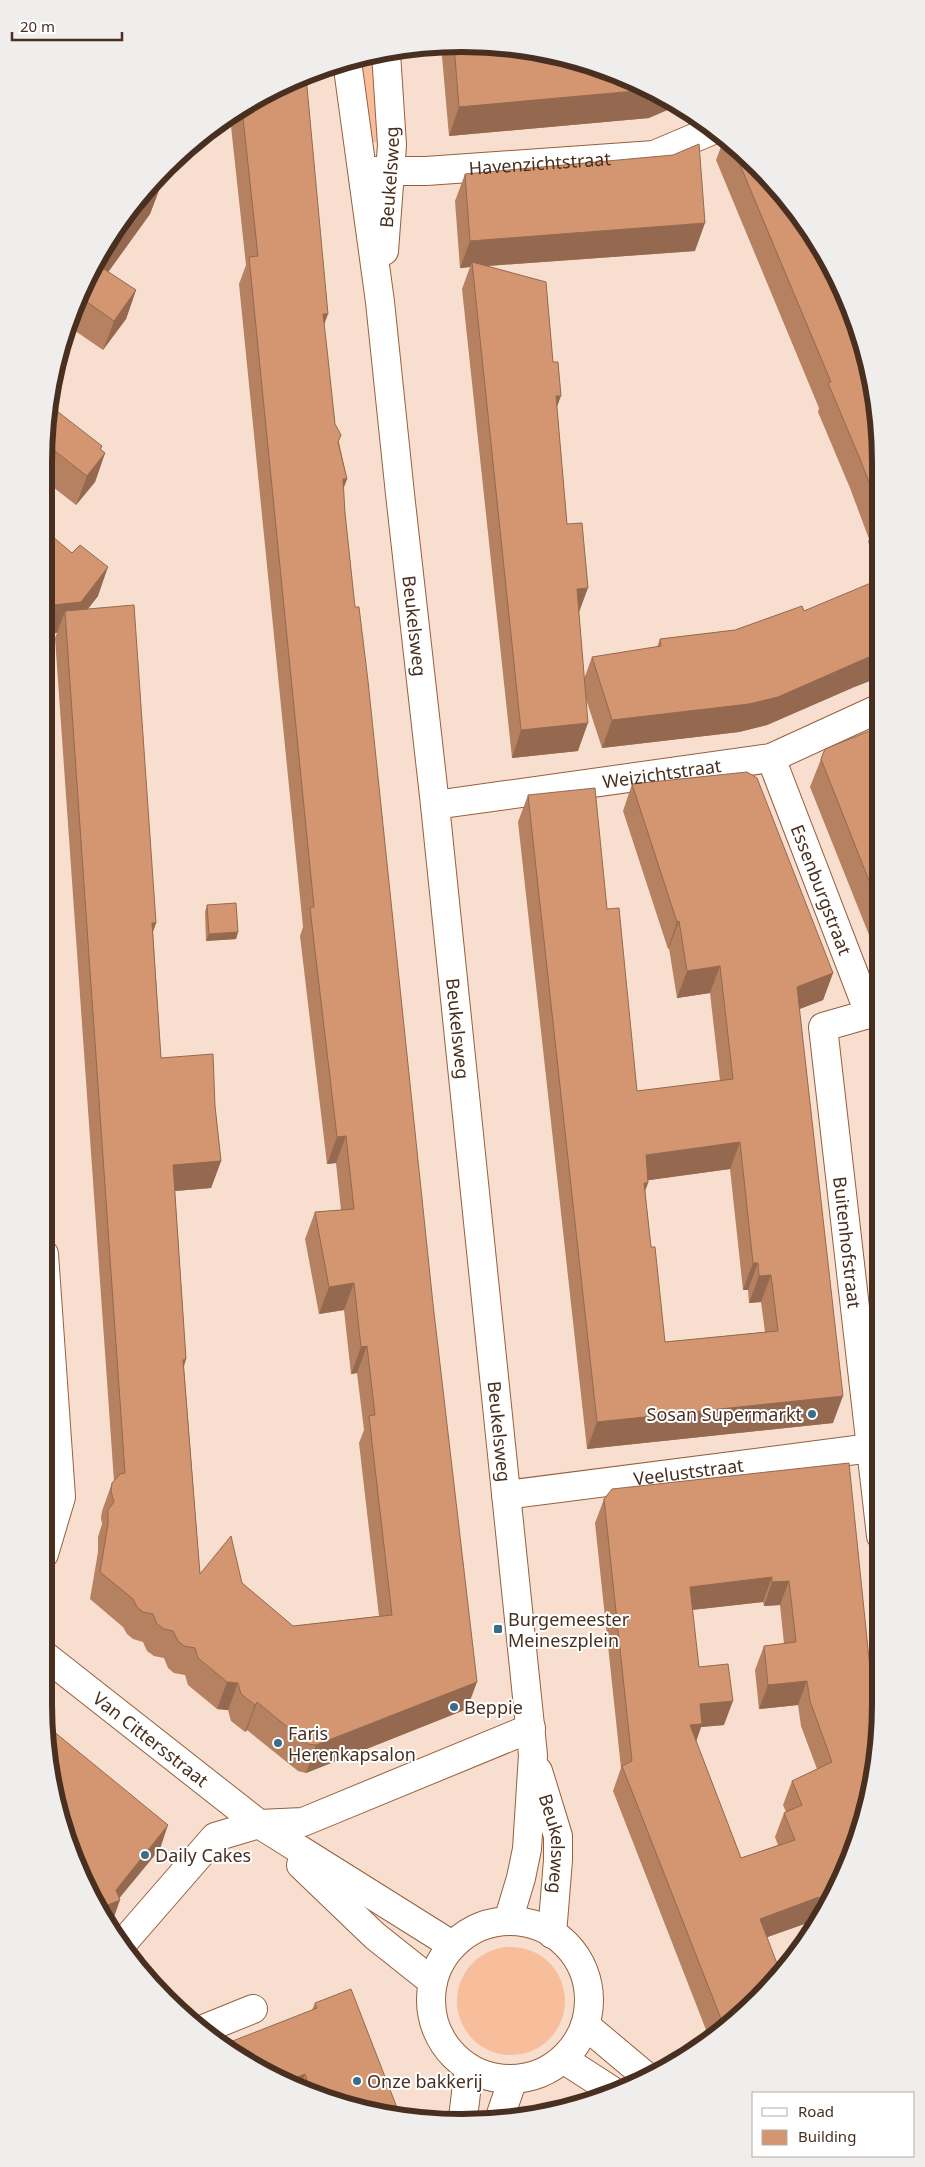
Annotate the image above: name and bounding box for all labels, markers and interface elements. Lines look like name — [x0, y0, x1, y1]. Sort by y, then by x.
scale bar — [12, 10, 122, 42]
text: 20 m — [20, 16, 55, 36]
street label: Beukelsweg — [374, 126, 404, 229]
street label: Havenzichtstraat — [468, 146, 612, 180]
street label: Beukelsweg — [397, 574, 432, 678]
street label: Weizichtstraat — [601, 753, 723, 793]
street label: Essenburgstraat — [786, 821, 858, 959]
street label: Beukelsweg — [441, 977, 475, 1080]
street label: Buitenhofstraat — [828, 1175, 867, 1310]
street label: Beukelsweg — [482, 1380, 517, 1483]
place label: Sosan Supermarkt — [647, 1402, 802, 1426]
marker: Sosan Supermarkt — [806, 1408, 818, 1420]
street label: Veeluststraat — [632, 1452, 745, 1490]
place label: Burgemeester Meineszplein — [508, 1607, 630, 1652]
marker: Burgemeester Meineszplein — [492, 1623, 504, 1635]
street label: Van Cittersstraat — [88, 1686, 214, 1792]
place label: Beppie — [464, 1695, 523, 1719]
marker: Beppie — [448, 1701, 460, 1713]
place label: Faris Herenkapsalon — [288, 1721, 416, 1766]
marker: Faris Herenkapsalon — [272, 1737, 284, 1749]
street label: Beukelsweg — [534, 1791, 570, 1895]
place label: Daily Cakes — [155, 1843, 251, 1867]
marker: Daily Cakes — [139, 1849, 151, 1861]
place label: Onze bakkerij — [367, 2069, 483, 2093]
marker: Onze bakkerij — [351, 2075, 363, 2087]
legend — [752, 2092, 915, 2157]
text: Road — [798, 2101, 834, 2121]
text: Building — [798, 2126, 856, 2146]

